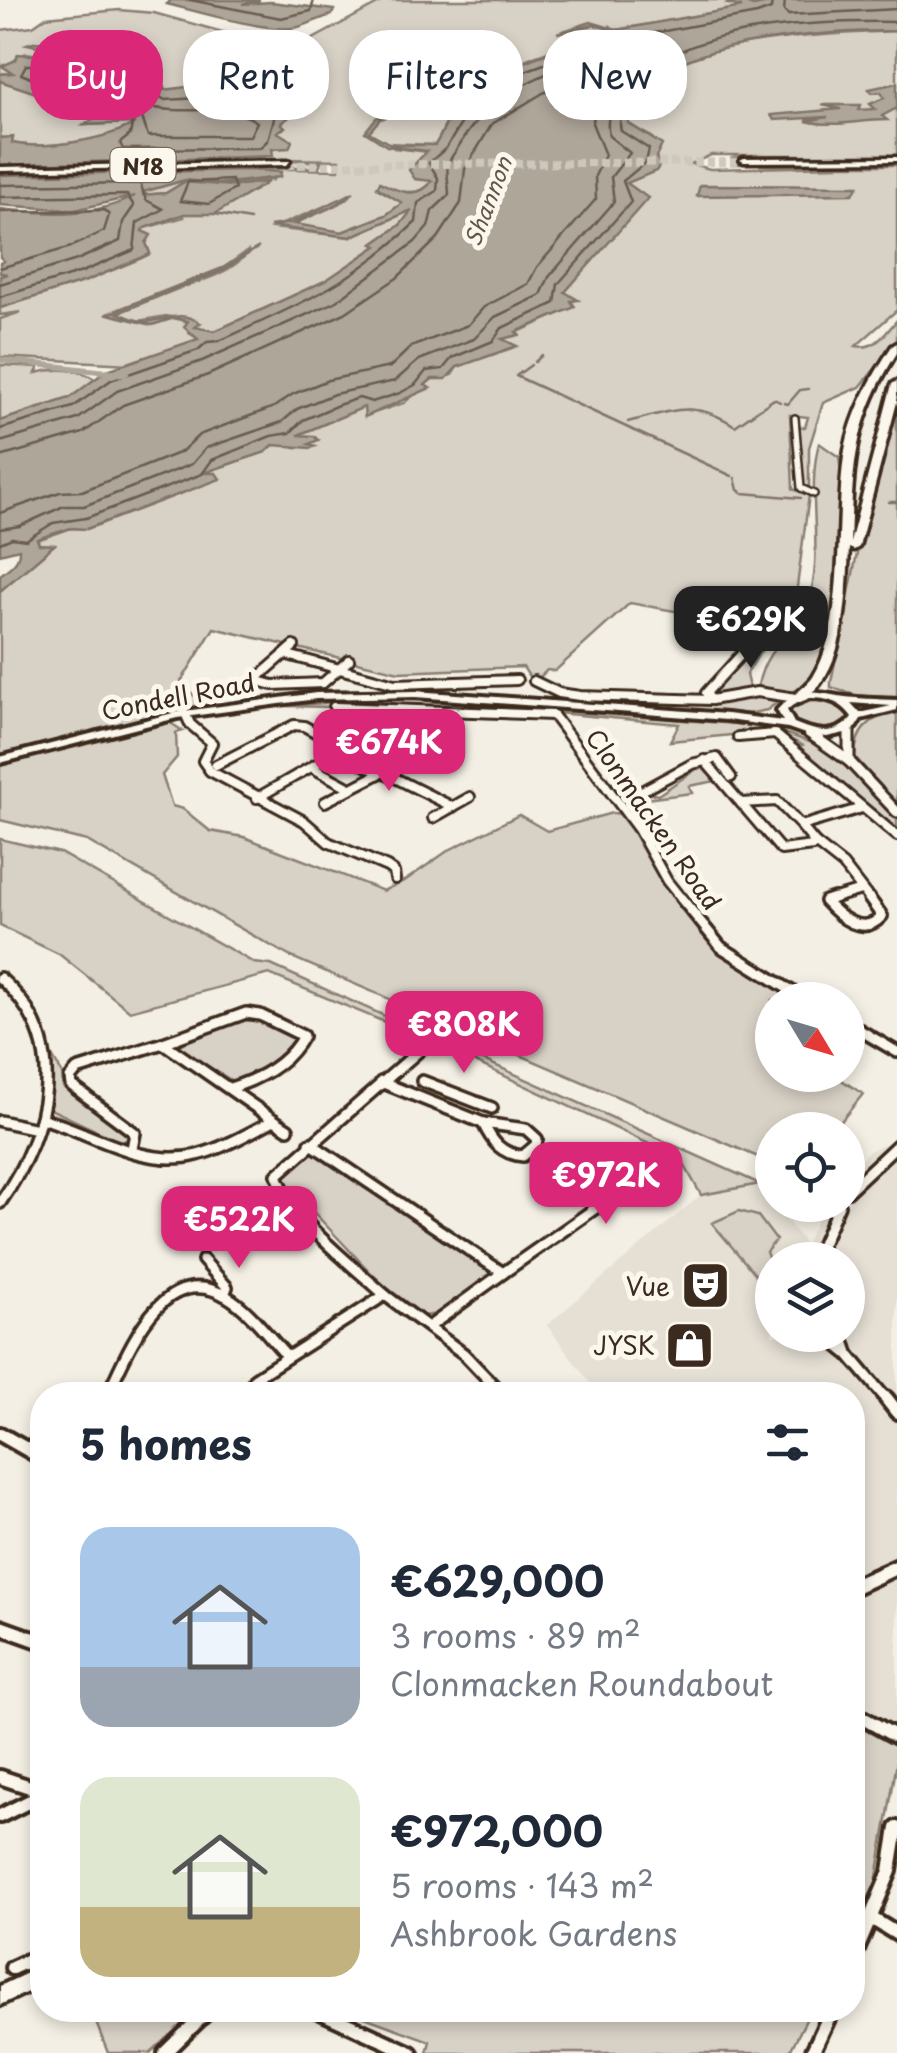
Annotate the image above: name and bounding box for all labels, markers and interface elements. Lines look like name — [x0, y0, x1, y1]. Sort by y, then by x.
chip: Buy — [30, 30, 163, 120]
chip: Rent — [183, 30, 329, 120]
chip: Filters — [349, 30, 523, 120]
chip: New — [543, 30, 687, 120]
road number: N18 — [110, 148, 176, 182]
water label: Shannon — [455, 150, 520, 250]
pin: €629K — [681, 586, 821, 671]
text: €629K — [696, 594, 806, 642]
street label: Condell Road — [98, 662, 258, 730]
pin: €674K — [319, 709, 459, 794]
text: €674K — [335, 717, 443, 765]
street label: Clonmacken Road — [577, 720, 731, 918]
north arrow — [755, 982, 865, 1092]
map controls — [755, 982, 865, 1352]
pin: €808K — [394, 991, 534, 1076]
text: €808K — [407, 999, 521, 1047]
button: locate — [755, 1112, 865, 1222]
pin: €972K — [536, 1142, 676, 1227]
text: €972K — [551, 1150, 661, 1198]
pin: €522K — [169, 1186, 309, 1271]
text: €522K — [183, 1194, 295, 1242]
button: layers — [755, 1242, 865, 1352]
theatre icon: Vue — [679, 1260, 731, 1312]
place label: Vue — [626, 1267, 670, 1305]
shop icon: JYSK — [664, 1319, 716, 1371]
place label: JYSK — [593, 1326, 655, 1364]
text: 5 homes — [80, 1411, 252, 1474]
icon: filters — [760, 1415, 815, 1470]
text: €629,000 — [390, 1548, 604, 1611]
icon: home — [160, 1567, 280, 1687]
text: 3 rooms · 89 m² — [390, 1611, 641, 1659]
text: Clonmacken Roundabout — [390, 1659, 773, 1707]
text: €972,000 — [390, 1798, 603, 1861]
icon: home — [160, 1817, 280, 1937]
text: 5 rooms · 143 m² — [390, 1861, 654, 1909]
text: Ashbrook Gardens — [390, 1909, 677, 1957]

